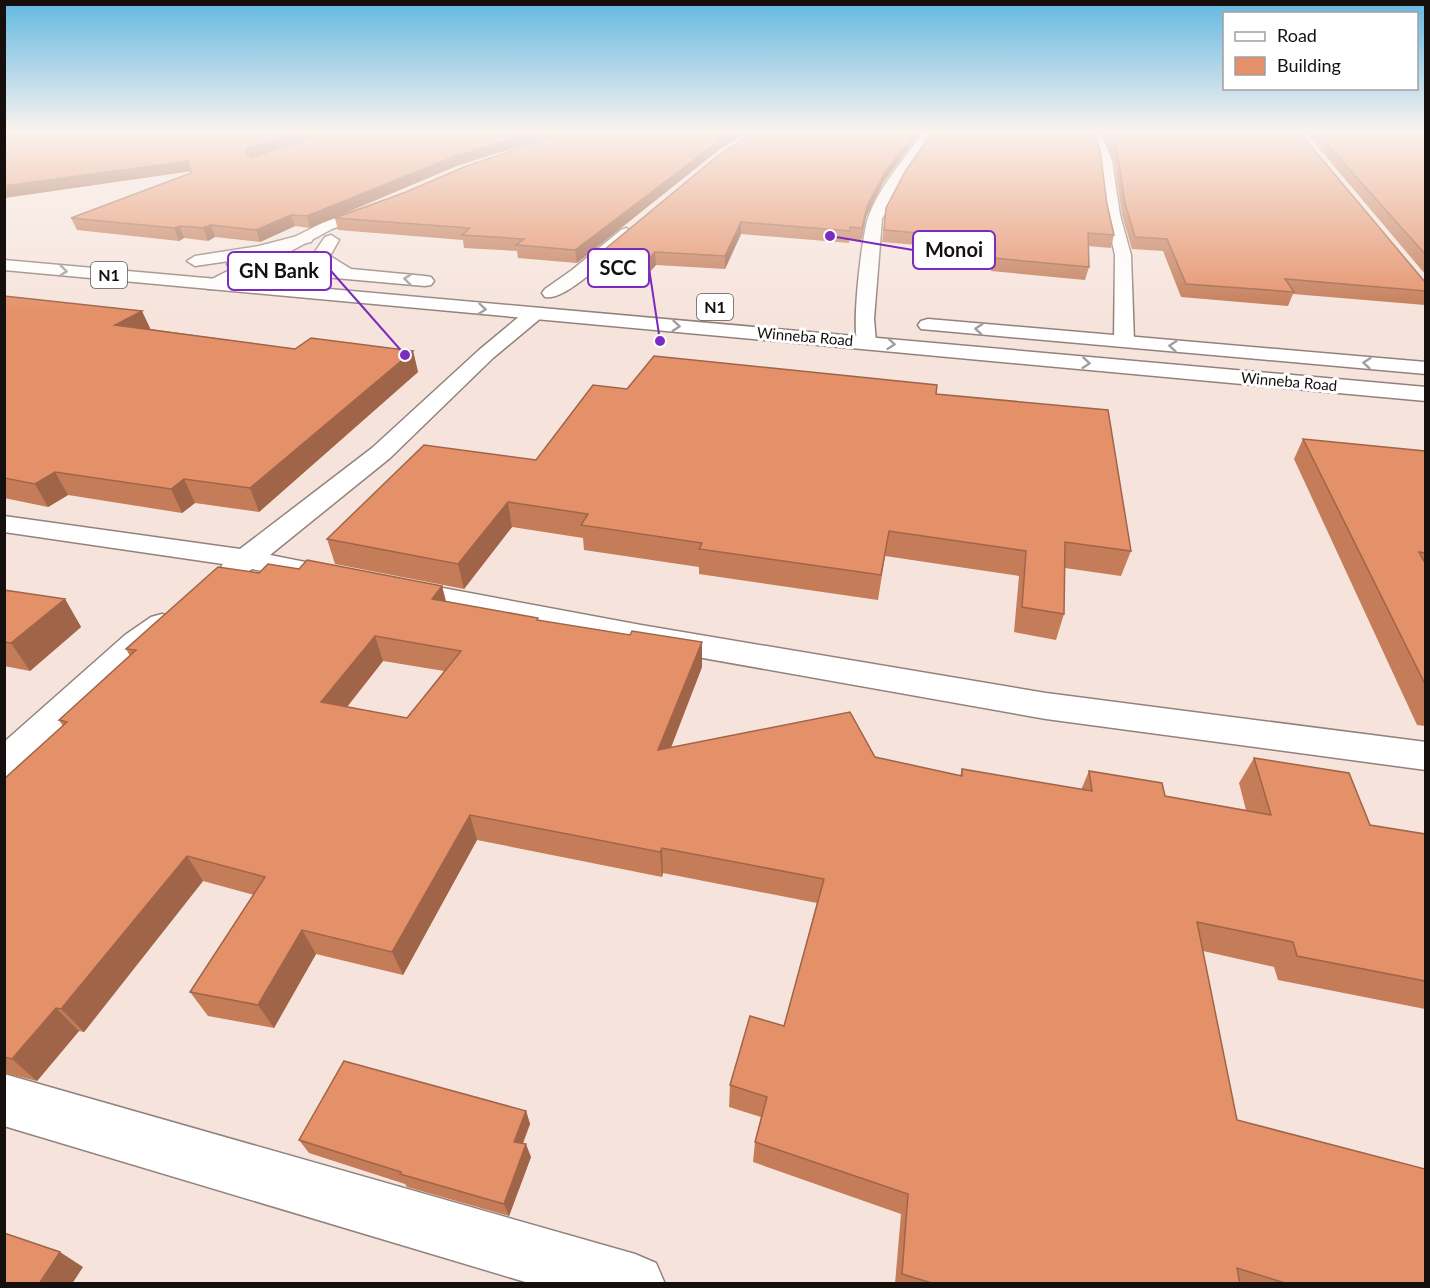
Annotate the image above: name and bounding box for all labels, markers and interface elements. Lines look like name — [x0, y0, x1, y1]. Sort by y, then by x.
legend — [1223, 12, 1418, 90]
text: Road — [1277, 24, 1317, 46]
text: Building — [1277, 54, 1341, 76]
callout: Monoi — [913, 231, 995, 269]
text: Monoi — [925, 237, 983, 261]
callout: SCC — [588, 249, 649, 287]
callout: GN Bank — [228, 252, 331, 290]
text: SCC — [599, 255, 637, 279]
text: GN Bank — [239, 258, 319, 282]
road number: N1 — [91, 262, 127, 288]
one-way arrow — [58, 264, 67, 277]
one-way arrow — [403, 273, 412, 286]
road number: N1 — [697, 294, 733, 320]
one-way arrow — [477, 302, 486, 315]
one-way arrow — [672, 319, 681, 332]
street label: Winneba Road — [756, 323, 854, 349]
one-way arrow — [974, 323, 983, 336]
one-way arrow — [887, 337, 896, 350]
one-way arrow — [1168, 340, 1177, 353]
one-way arrow — [1081, 356, 1090, 369]
one-way arrow — [1363, 357, 1372, 370]
street label: Winneba Road — [1240, 368, 1338, 394]

